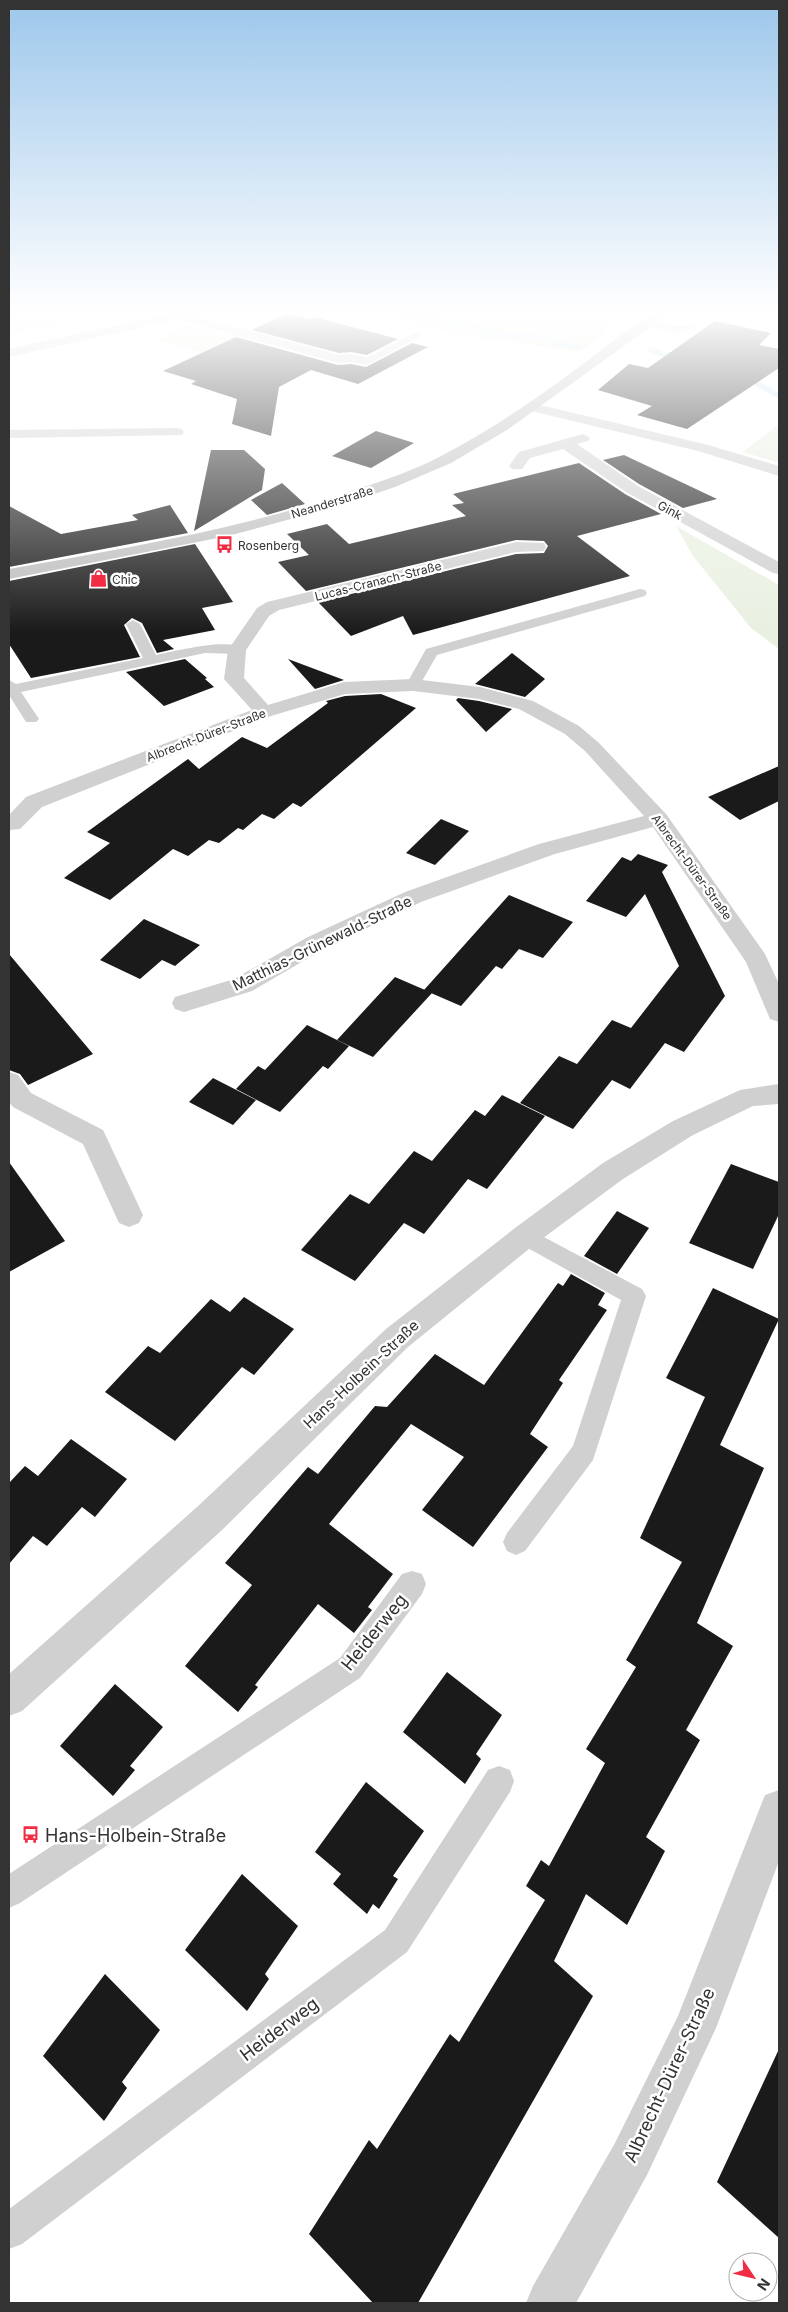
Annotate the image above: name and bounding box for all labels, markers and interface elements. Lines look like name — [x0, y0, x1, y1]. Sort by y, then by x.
street label: Neanderstraße — [289, 482, 375, 522]
street label: Gink — [655, 497, 685, 523]
bus stop icon: Rosenberg — [214, 535, 234, 555]
place label: Rosenberg — [238, 538, 299, 553]
street label: Lucas-Cranach-Straße — [313, 558, 443, 604]
shop icon: Chic — [88, 569, 108, 589]
place label: Chic — [112, 572, 138, 587]
street label: Albrecht-Dürer-Straße — [144, 705, 268, 765]
street label: Albrecht-Dürer-Straße — [649, 811, 735, 923]
street label: Matthias-Grünewald-Straße — [229, 891, 415, 995]
street label: Hans-Holbein-Straße — [299, 1316, 423, 1432]
street label: Heiderweg — [337, 1589, 411, 1675]
bus stop icon: Hans-Holbein-Straße — [21, 1825, 41, 1845]
place label: Hans-Holbein-Straße — [45, 1825, 226, 1846]
street label: Albrecht-Dürer-Straße — [619, 1984, 719, 2166]
street label: Heiderweg — [236, 1993, 322, 2065]
north arrow — [728, 2252, 778, 2302]
text: N — [754, 2275, 774, 2294]

